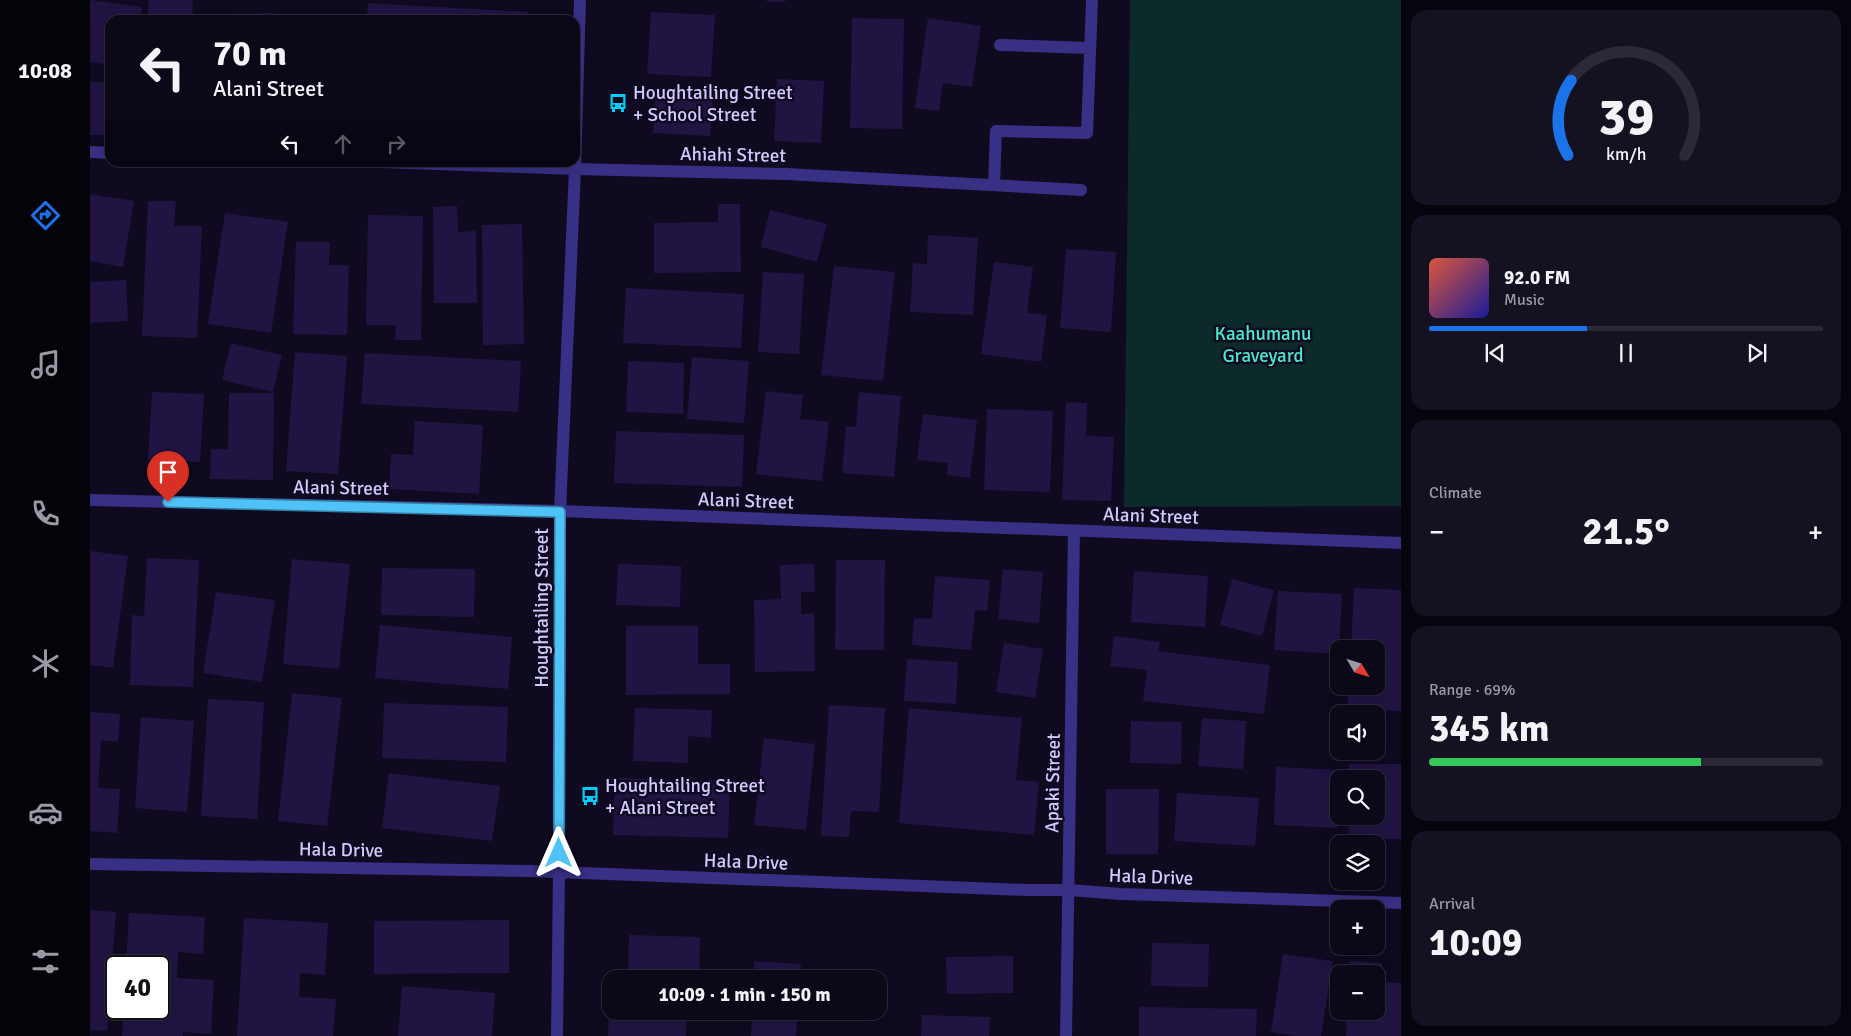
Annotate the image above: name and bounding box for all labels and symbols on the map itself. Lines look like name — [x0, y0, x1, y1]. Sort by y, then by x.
place label: Houghtailing Street + School Street — [633, 81, 793, 127]
bus stop icon: Houghtailing Street + School Street — [607, 92, 629, 114]
street label: Ahiahi Street — [680, 142, 786, 168]
park label: Kaahumanu Graveyard — [1215, 322, 1311, 368]
pin — [147, 451, 189, 502]
street label: Alani Street — [293, 475, 389, 501]
street label: Alani Street — [698, 487, 795, 515]
street label: Alani Street — [1103, 502, 1200, 530]
street label: Houghtailing Street — [530, 528, 554, 688]
north arrow — [1330, 640, 1385, 695]
street label: Apaki Street — [1040, 733, 1066, 833]
place label: Houghtailing Street + Alani Street — [605, 774, 765, 820]
bus stop icon: Houghtailing Street + Alani Street — [579, 785, 601, 807]
position arrow — [532, 826, 584, 878]
street label: Hala Drive — [299, 837, 383, 863]
street label: Hala Drive — [703, 849, 789, 875]
street label: Hala Drive — [1108, 864, 1194, 890]
speed limit sign: 40 — [105, 955, 170, 1020]

